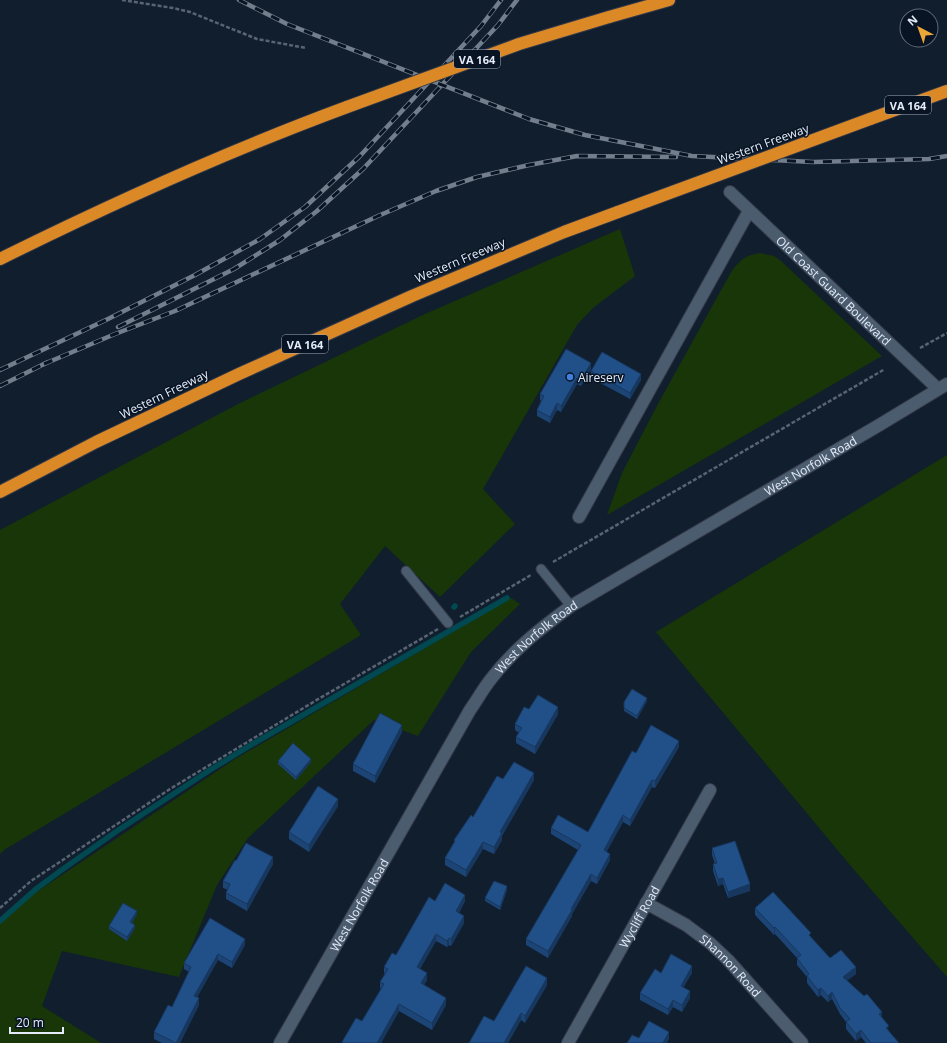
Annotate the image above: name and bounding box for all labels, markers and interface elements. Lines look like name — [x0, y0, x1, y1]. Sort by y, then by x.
north arrow — [899, 8, 939, 48]
text: N — [904, 11, 920, 29]
road number: VA 164 — [454, 50, 500, 68]
road number: VA 164 — [885, 96, 931, 114]
street label: Western Freeway — [715, 119, 812, 168]
street label: Old Coast Guard Boulevard — [773, 232, 895, 349]
street label: Western Freeway — [412, 233, 509, 287]
road number: VA 164 — [282, 335, 328, 353]
street label: Western Freeway — [117, 365, 212, 423]
place label: Aireserv — [578, 369, 624, 386]
marker: Aireserv — [565, 372, 575, 382]
street label: West Norfolk Road — [761, 432, 860, 499]
street label: West Norfolk Road — [491, 596, 580, 677]
street label: West Norfolk Road — [326, 855, 392, 955]
street label: Wycliff Road — [615, 882, 663, 951]
street label: Shannon Road — [697, 930, 765, 1000]
scale bar — [10, 1009, 63, 1035]
text: 20 m — [16, 1014, 44, 1031]

